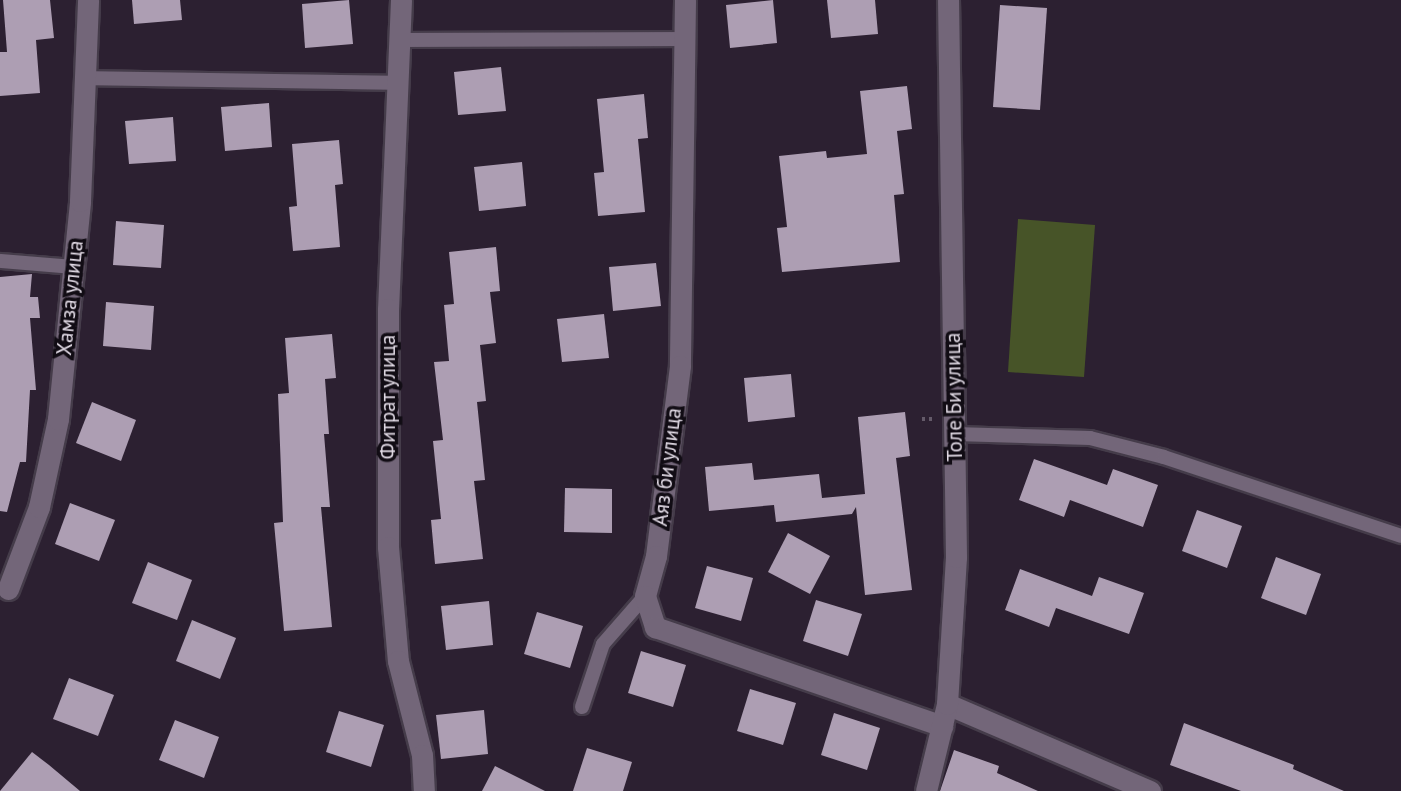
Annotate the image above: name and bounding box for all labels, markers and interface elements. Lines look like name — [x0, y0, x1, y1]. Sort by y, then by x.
street label: Хамза улица — [51, 239, 89, 357]
street label: Толе Би улица — [940, 332, 968, 462]
street label: Фитрат улица — [375, 334, 401, 460]
street label: Аяз би улица — [647, 406, 687, 528]

